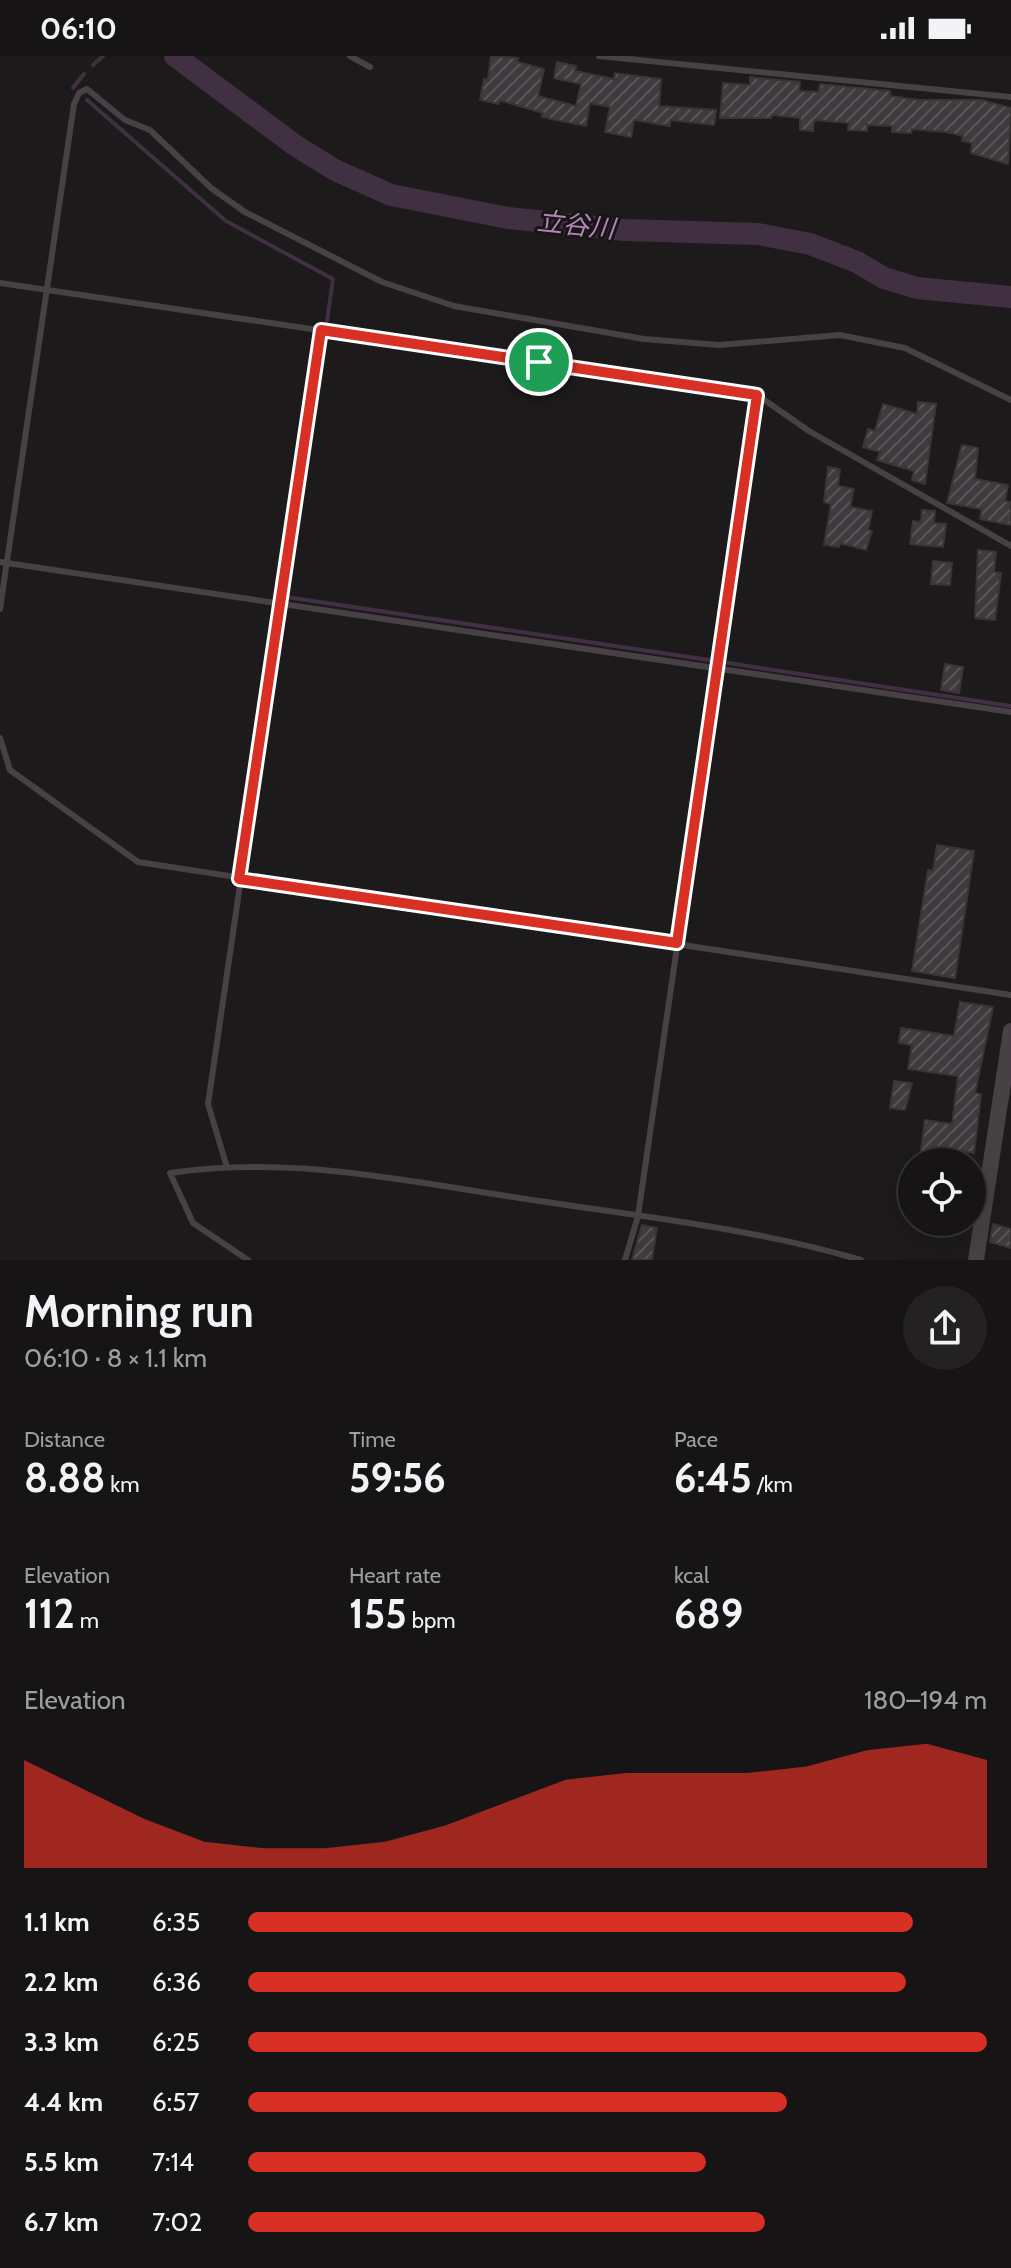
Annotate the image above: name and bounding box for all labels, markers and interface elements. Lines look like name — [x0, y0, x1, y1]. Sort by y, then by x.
text: 06:10 — [40, 10, 117, 47]
water label: 立谷川 — [536, 205, 619, 245]
pin — [505, 328, 573, 396]
icon: arrive — [517, 340, 561, 384]
map controls — [898, 1148, 986, 1236]
button: locate — [898, 1148, 986, 1236]
text: Morning run — [24, 1285, 254, 1338]
button: share — [903, 1286, 987, 1370]
text: 06:10 · 8 × 1.1 km — [24, 1342, 207, 1374]
text: Distance — [24, 1426, 105, 1453]
text: Time — [349, 1426, 396, 1453]
text: Pace — [674, 1426, 718, 1453]
text: 8.88 — [24, 1453, 105, 1502]
text: 59:56 — [349, 1453, 446, 1502]
text: 6:45 — [674, 1453, 752, 1502]
text: km — [105, 1471, 139, 1498]
text: /km — [752, 1471, 793, 1498]
text: Elevation — [24, 1562, 110, 1589]
text: Heart rate — [349, 1562, 441, 1589]
text: kcal — [674, 1562, 709, 1589]
text: 112 — [24, 1589, 75, 1638]
text: 155 — [349, 1589, 407, 1638]
text: 689 — [674, 1589, 743, 1638]
text: m — [75, 1607, 99, 1634]
text: bpm — [407, 1607, 455, 1634]
text: Elevation — [24, 1684, 126, 1716]
text: 180–194 m — [864, 1684, 987, 1716]
text: 1.1 km — [24, 1906, 90, 1938]
text: 6:35 — [152, 1906, 200, 1938]
text: 2.2 km — [24, 1966, 98, 1998]
text: 6:36 — [152, 1966, 201, 1998]
text: 3.3 km — [24, 2026, 99, 2058]
text: 6:25 — [152, 2026, 200, 2058]
text: 4.4 km — [24, 2086, 103, 2118]
text: 6:57 — [152, 2086, 199, 2118]
text: 5.5 km — [24, 2146, 99, 2178]
text: 7:14 — [152, 2146, 194, 2178]
text: 6.7 km — [24, 2206, 99, 2238]
text: 7:02 — [152, 2206, 202, 2238]

